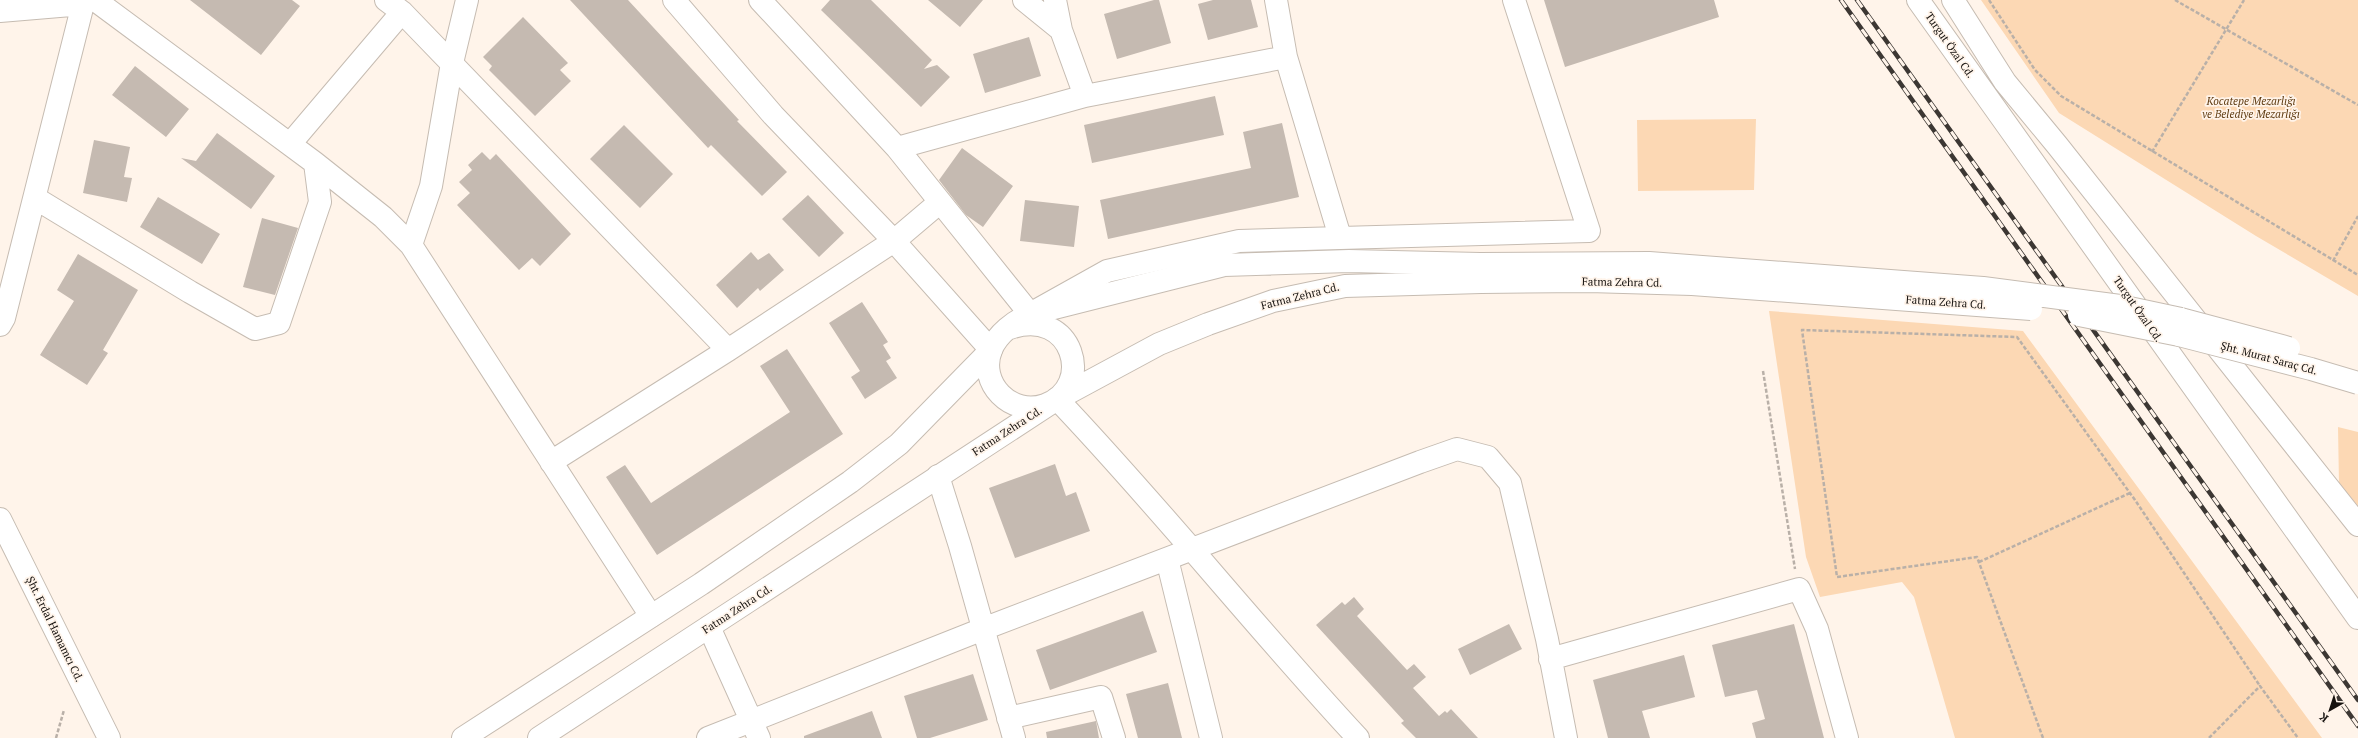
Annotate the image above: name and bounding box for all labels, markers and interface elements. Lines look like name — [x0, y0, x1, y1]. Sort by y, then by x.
street label: Turgut Özal Cd. — [1922, 9, 1978, 81]
park label: Kocatepe Mezarlığı ve Belediye Mezarlığı — [2202, 94, 2300, 121]
street label: Turgut Özal Cd. — [2110, 273, 2166, 345]
street label: Fatma Zehra Cd. — [1582, 274, 1662, 290]
street label: Fatma Zehra Cd. — [1259, 279, 1341, 313]
street label: Fatma Zehra Cd. — [1905, 292, 1987, 312]
street label: Şht. Murat Saraç Cd. — [2219, 338, 2319, 378]
street label: Fatma Zehra Cd. — [969, 403, 1045, 459]
street label: Şht. Erdal Hamamcı Cd. — [23, 574, 87, 684]
street label: Fatma Zehra Cd. — [699, 581, 775, 637]
north arrow — [2310, 690, 2350, 730]
text: K — [2316, 710, 2331, 726]

